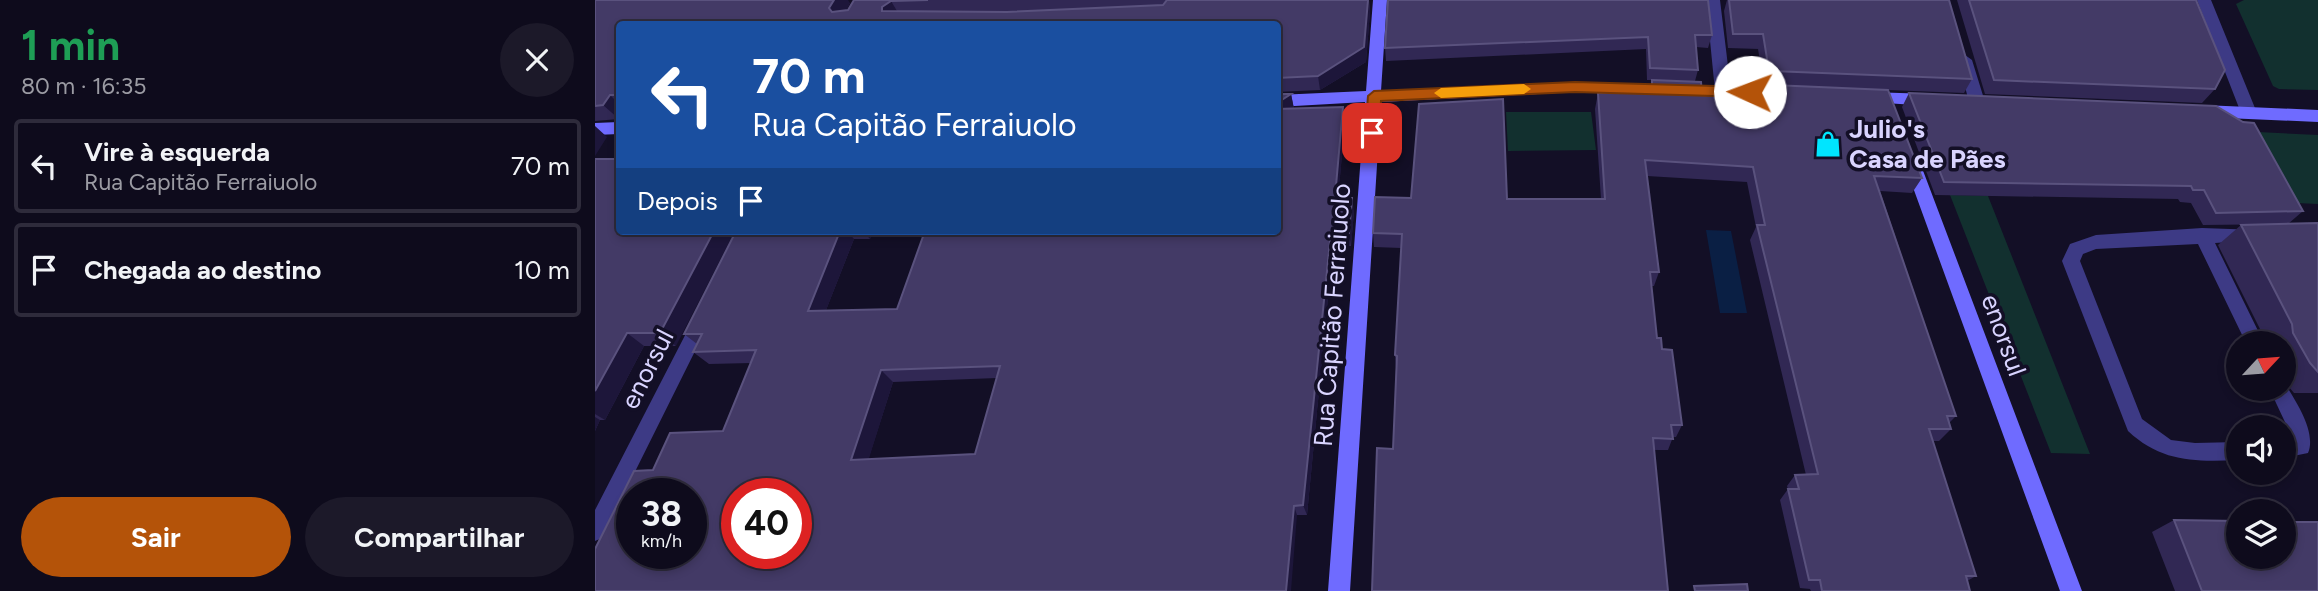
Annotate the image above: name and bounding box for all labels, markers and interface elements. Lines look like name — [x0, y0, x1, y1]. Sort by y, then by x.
text: 1 min — [21, 20, 120, 71]
button: close — [500, 23, 574, 97]
text: 70 m — [752, 46, 865, 105]
icon: left — [637, 49, 728, 140]
position arrow — [1713, 55, 1787, 129]
text: 80 m · 16:35 — [21, 72, 146, 100]
pin — [1342, 103, 1402, 163]
text: Rua Capitão Ferraiuolo — [752, 106, 1077, 144]
place label: Julio's Casa de Pães — [1849, 113, 2006, 175]
icon: arrive — [1353, 114, 1391, 152]
shop icon: Julio's Casa de Pães — [1813, 129, 1843, 159]
text: Vire à esquerda — [84, 136, 270, 168]
icon: left — [25, 147, 63, 185]
text: 70 m — [511, 150, 570, 182]
text: Rua Capitão Ferraiuolo — [84, 168, 317, 196]
icon: arrive — [732, 182, 770, 220]
street label: Rua Capitão Ferraiuolo — [1307, 182, 1357, 448]
text: Depois — [637, 185, 718, 217]
icon: arrive — [25, 251, 63, 289]
text: Chegada ao destino — [84, 254, 321, 286]
text: 10 m — [514, 254, 570, 286]
street label: enorsul — [1974, 290, 2034, 380]
street label: enorsul — [613, 324, 681, 414]
north arrow — [2226, 331, 2296, 401]
map controls — [2226, 331, 2296, 569]
button: sound — [2226, 415, 2296, 485]
speed limit sign: 40 — [721, 478, 812, 569]
text: 38 — [641, 493, 682, 535]
button: Sair — [21, 497, 291, 577]
button: Compartilhar — [305, 497, 574, 577]
button: layers — [2226, 499, 2296, 569]
text: km/h — [641, 530, 682, 552]

